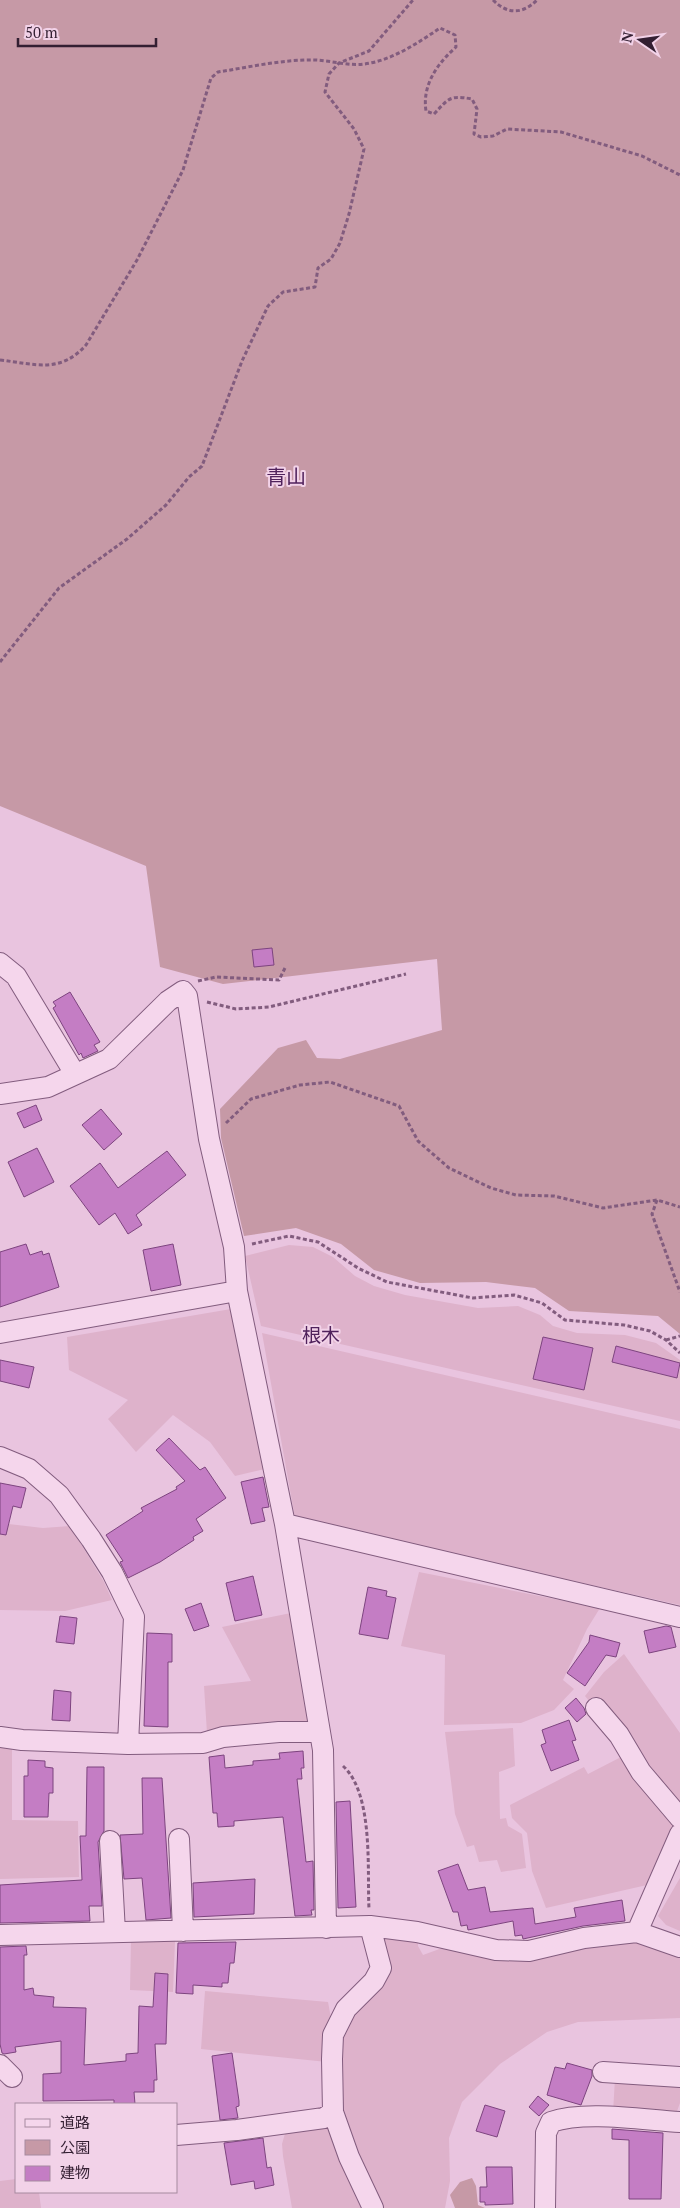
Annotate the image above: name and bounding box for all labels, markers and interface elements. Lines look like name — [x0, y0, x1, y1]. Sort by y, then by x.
scale bar — [18, 15, 155, 47]
north arrow — [615, 15, 665, 65]
text: 50 m — [25, 22, 58, 42]
text: N — [616, 29, 637, 44]
district label: 青山 — [266, 463, 306, 490]
district label: 根木 — [302, 1322, 340, 1347]
legend — [15, 2103, 178, 2193]
text: 道路 — [60, 2112, 90, 2132]
text: 公園 — [60, 2137, 90, 2157]
text: 建物 — [60, 2162, 90, 2182]

